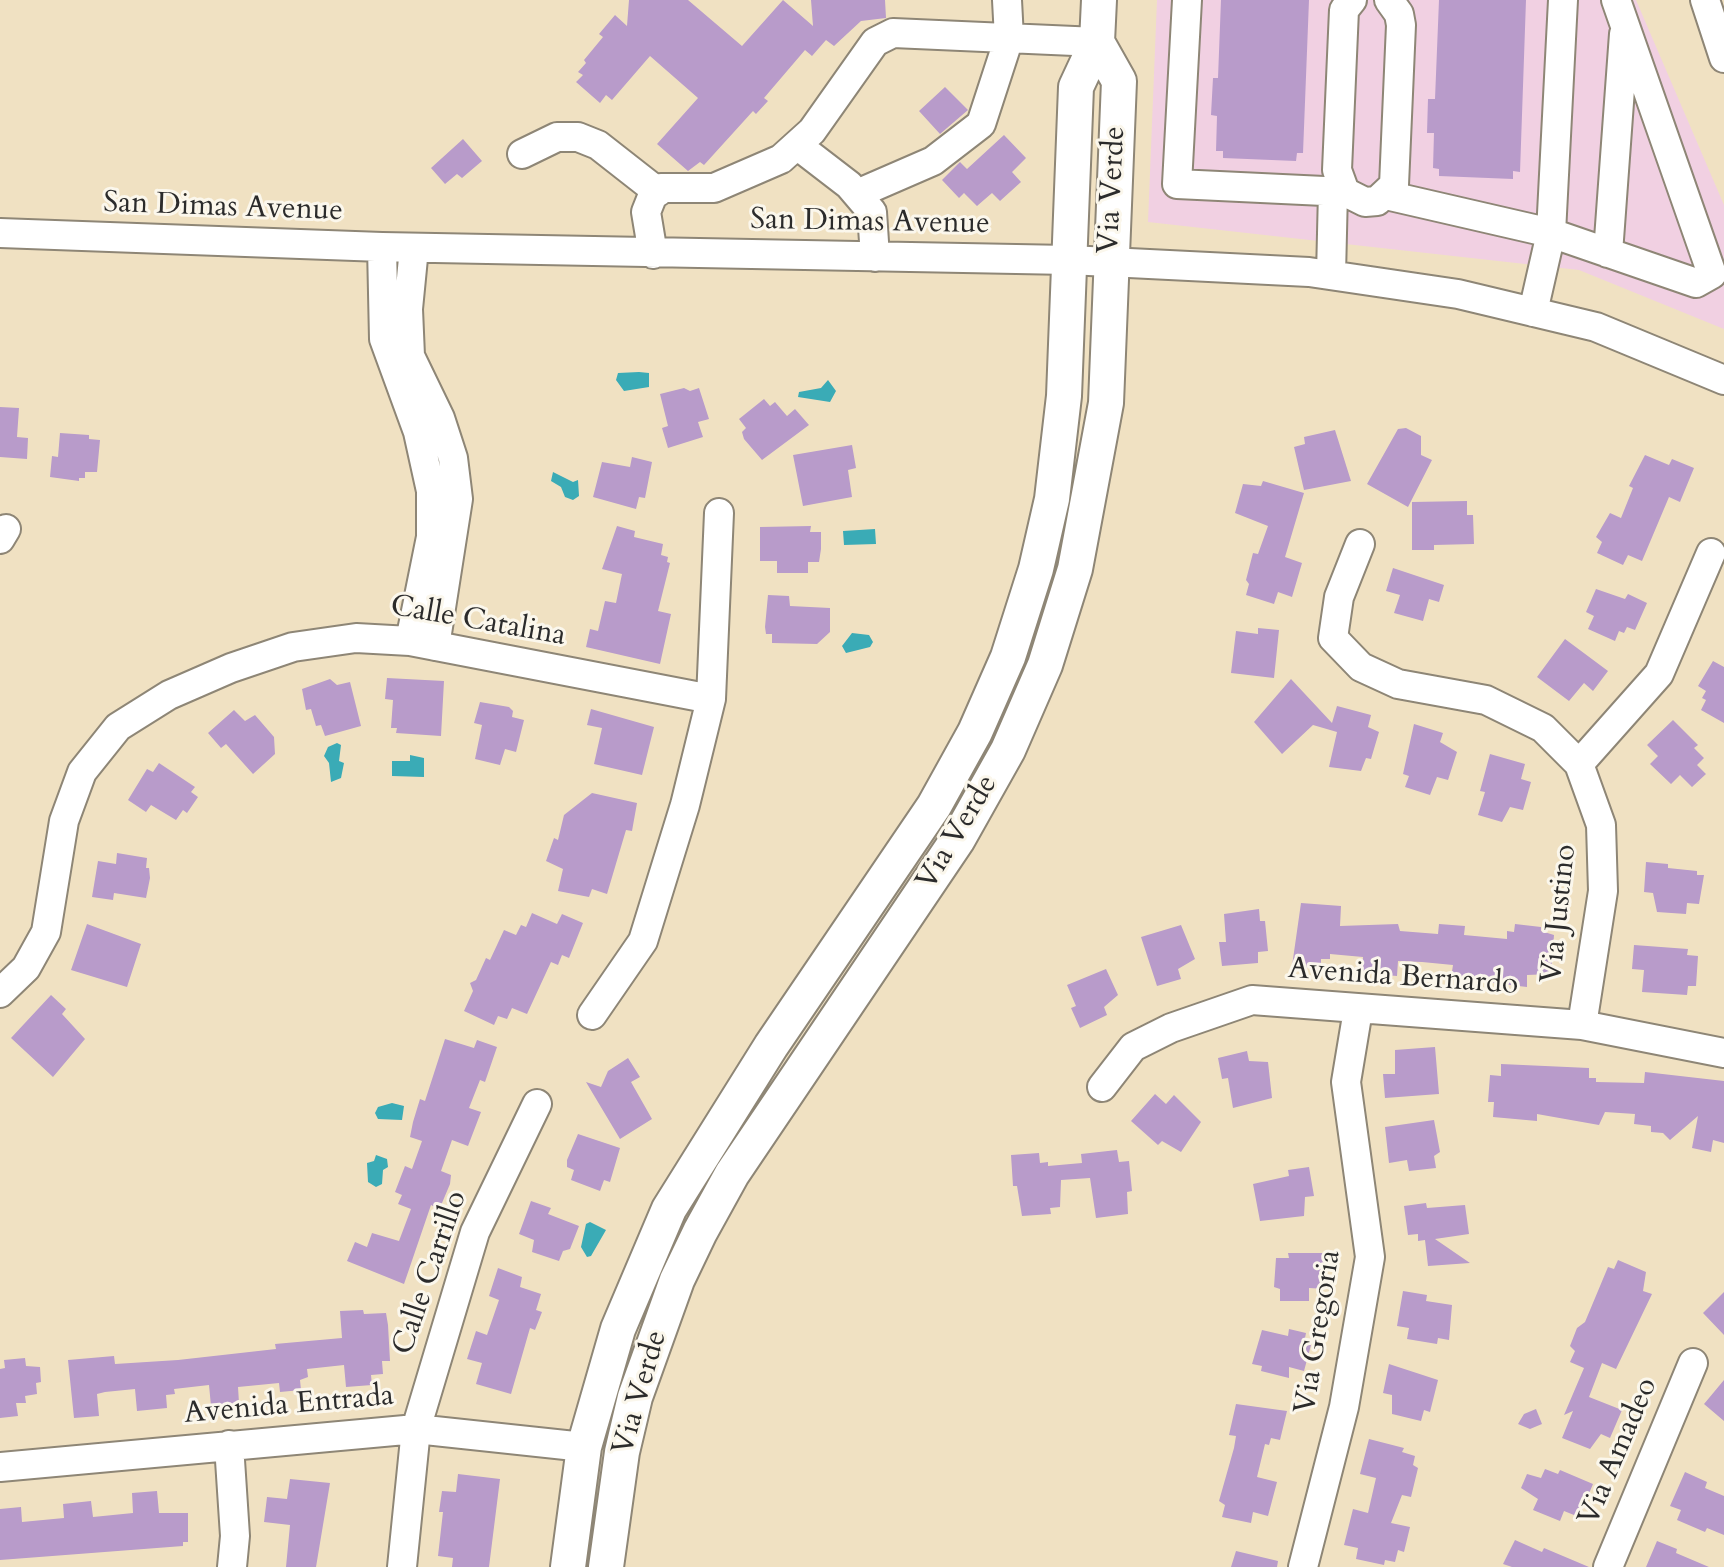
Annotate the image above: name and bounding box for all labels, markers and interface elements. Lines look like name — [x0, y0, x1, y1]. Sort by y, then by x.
street label: Via Verde — [1092, 125, 1134, 255]
street label: San Dimas Avenue — [103, 186, 343, 230]
street label: San Dimas Avenue — [750, 203, 990, 243]
street label: Calle Catalina — [388, 589, 568, 655]
street label: Via Verde — [910, 769, 1006, 897]
street label: Via Justino — [1535, 843, 1585, 985]
street label: Avenida Bernardo — [1287, 952, 1519, 1004]
street label: Calle Carrillo — [386, 1187, 476, 1359]
street label: Via Gregoria — [1288, 1248, 1350, 1416]
street label: Via Verde — [606, 1327, 676, 1459]
street label: Via Amadeo — [1572, 1373, 1666, 1531]
street label: Avenida Entrada — [183, 1379, 395, 1433]

